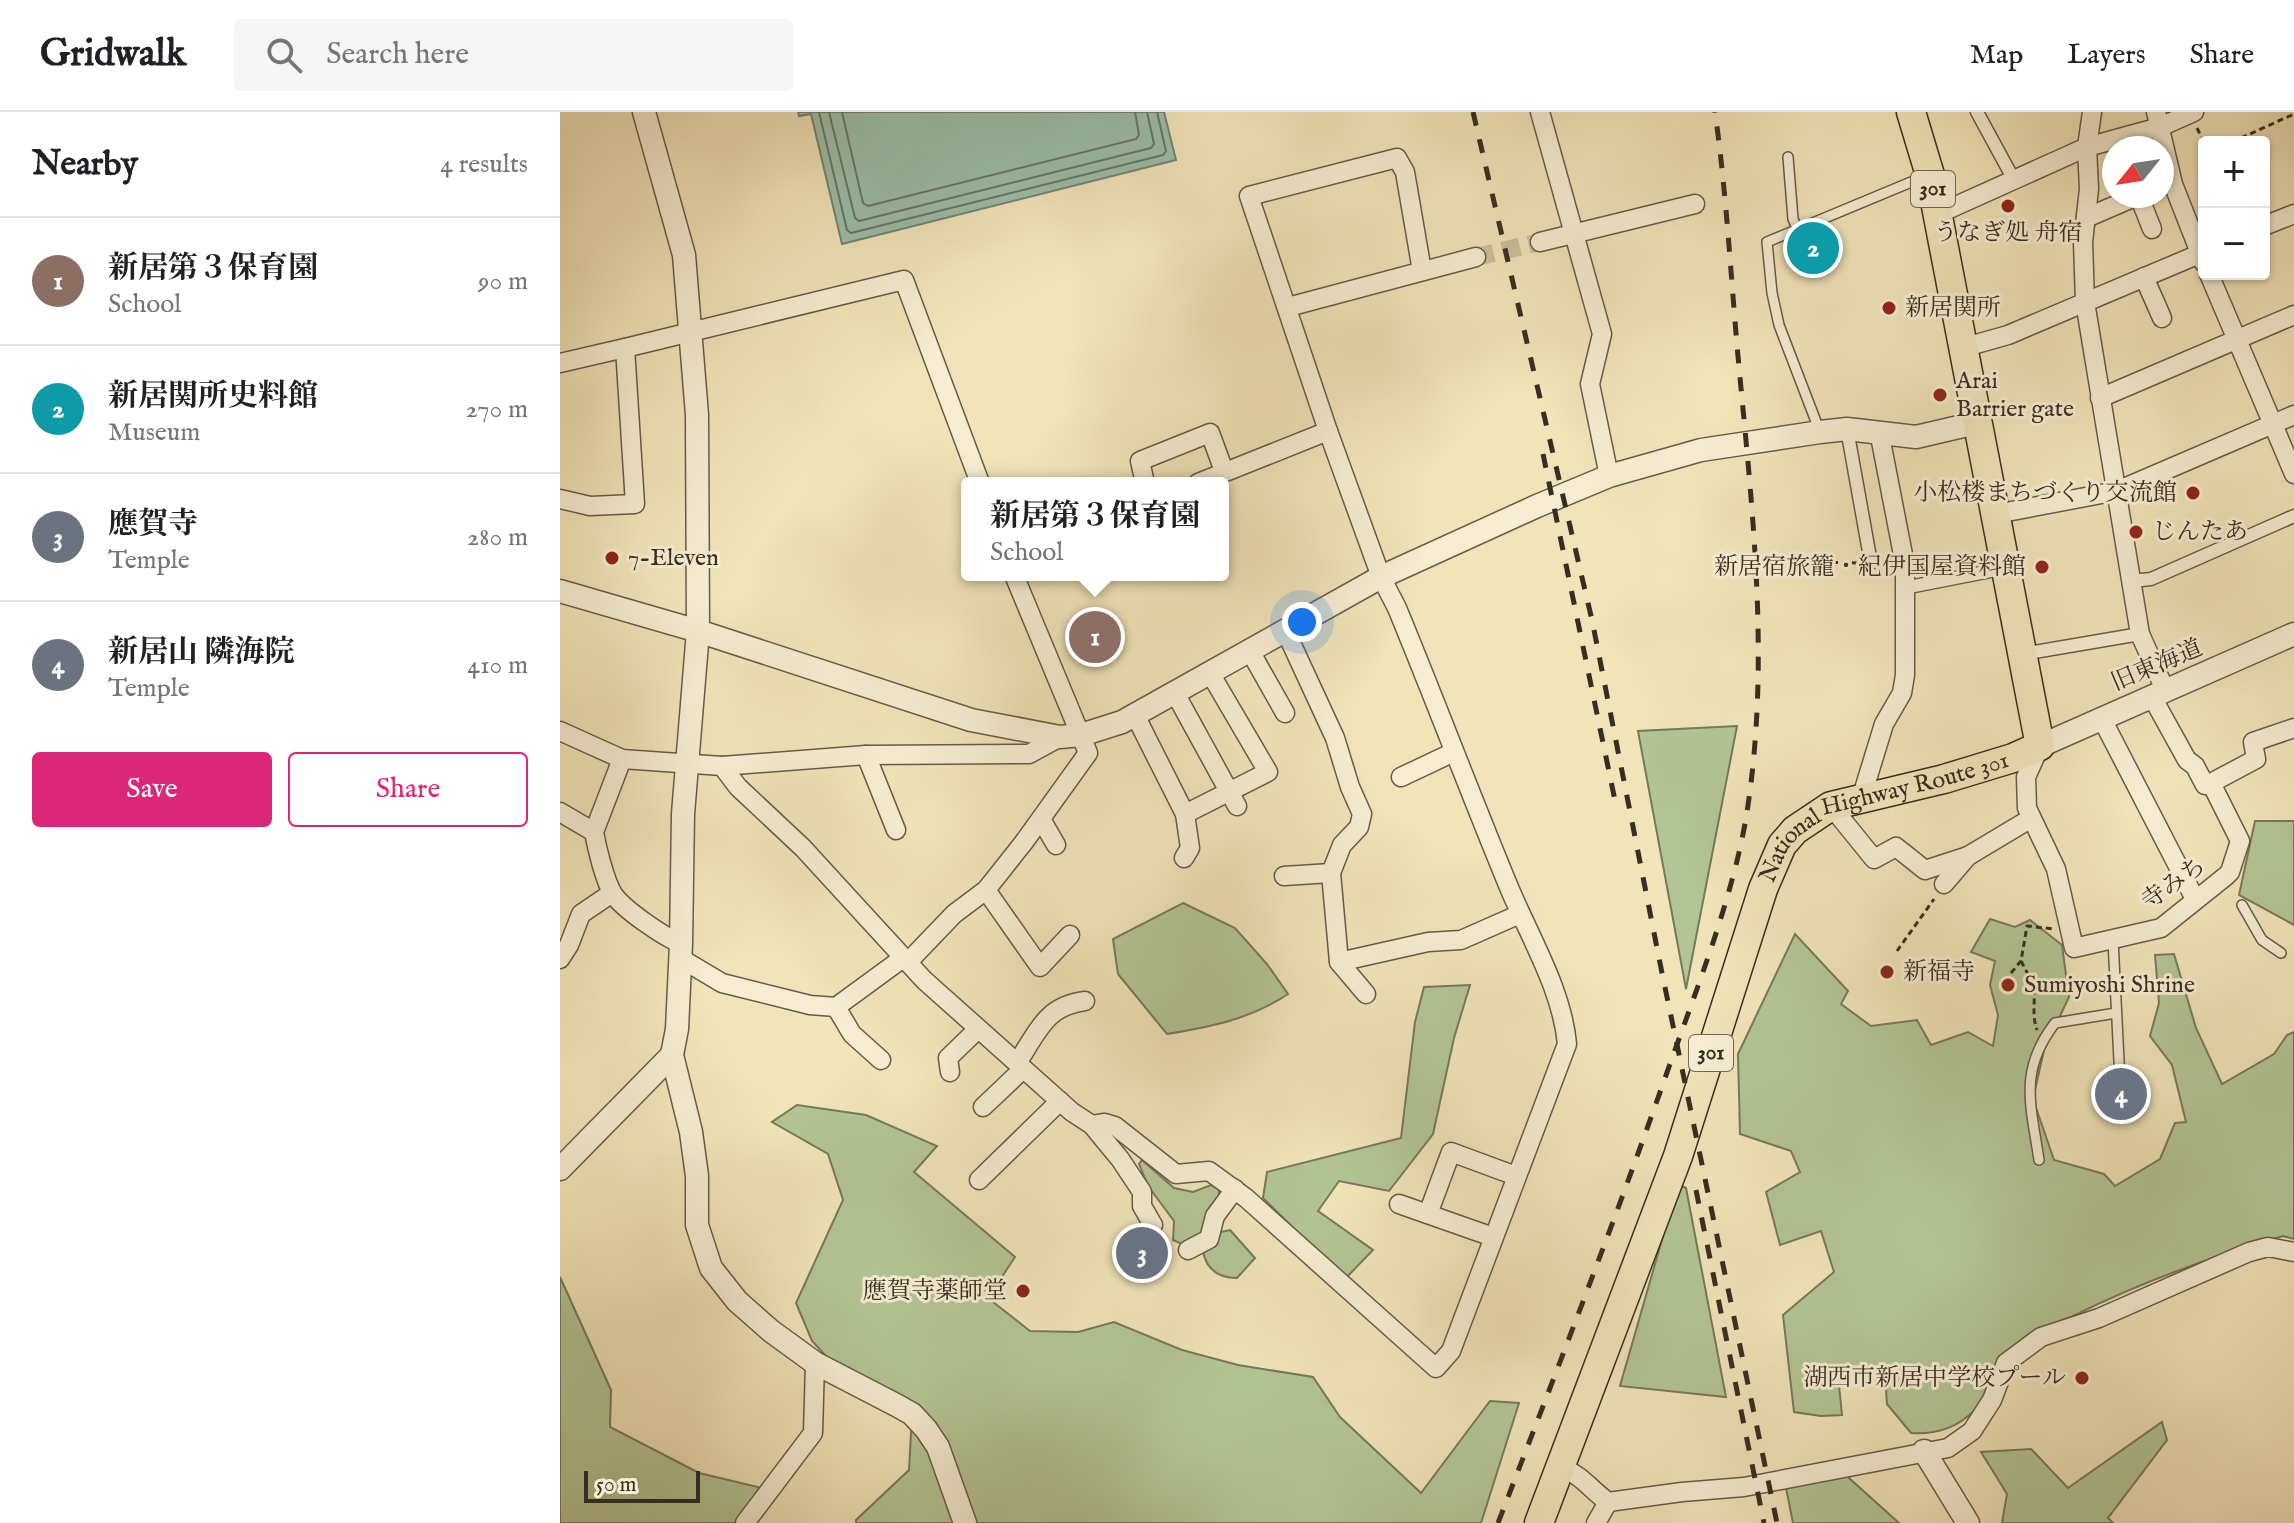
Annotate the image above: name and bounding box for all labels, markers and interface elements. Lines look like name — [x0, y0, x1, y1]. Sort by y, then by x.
search box — [234, 19, 794, 91]
text: Gridwalk — [40, 31, 186, 79]
icon: search — [262, 33, 306, 77]
text: Search here — [326, 36, 469, 74]
text: Map — [1970, 38, 2023, 73]
text: Layers — [2067, 38, 2146, 73]
text: Share — [2190, 38, 2254, 73]
north arrow — [2102, 136, 2174, 208]
map controls — [2198, 136, 2270, 280]
button: + — [2198, 136, 2270, 208]
text: Nearby — [32, 143, 138, 186]
text: 4 results — [440, 148, 528, 181]
road number: 301 — [1911, 171, 1955, 207]
marker: うなぎ処 舟宿 — [1999, 197, 2017, 215]
button: − — [2198, 208, 2270, 280]
pin: 2 — [1787, 218, 1839, 278]
place label: うなぎ処 舟宿 — [1933, 218, 2083, 249]
text: 新居第３保育園 — [108, 250, 318, 288]
text: 1 — [53, 265, 63, 298]
text: 90 m — [478, 265, 528, 298]
text: School — [108, 288, 181, 321]
place label: 新居関所 — [1905, 293, 2001, 324]
marker: 新居関所 — [1880, 299, 1898, 317]
place label: Arai Barrier gate — [1955, 366, 2074, 425]
text: 新居関所史料館 — [108, 378, 318, 416]
marker: Arai Barrier gate — [1931, 386, 1949, 404]
text: 2 — [52, 393, 64, 426]
text: 270 m — [465, 393, 528, 426]
text: Museum — [108, 416, 200, 449]
popup — [961, 477, 1229, 581]
place label: 小松楼まちづくり交流館 — [1913, 478, 2177, 509]
marker: 小松楼まちづくり交流館 — [2184, 484, 2202, 502]
text: 新居第３保育園 — [990, 498, 1200, 536]
text: 應賀寺 — [108, 506, 198, 544]
place label: じんたあ — [2152, 517, 2248, 548]
text: 3 — [53, 521, 63, 554]
text: 280 m — [467, 521, 528, 554]
marker: じんたあ — [2127, 523, 2145, 541]
text: School — [990, 536, 1063, 569]
place label: 7-Eleven — [628, 543, 719, 574]
text: Temple — [108, 544, 190, 577]
marker: 7-Eleven — [603, 549, 621, 567]
place label: 新居宿旅籠・紀伊国屋資料館 — [1714, 552, 2026, 583]
marker: 新居宿旅籠・紀伊国屋資料館 — [2033, 558, 2051, 576]
your location — [1282, 602, 1322, 642]
pin: 1 — [1069, 607, 1121, 667]
street label: 旧東海道 — [2107, 633, 2207, 699]
text: 新居山 隣海院 — [108, 634, 295, 672]
text: 4 — [52, 649, 64, 682]
text: 410 m — [467, 649, 528, 682]
text: Temple — [108, 672, 190, 705]
street label: National Highway Route 301 — [1752, 745, 2013, 887]
button: Save — [32, 752, 272, 827]
button: Share — [288, 752, 528, 827]
street label: 寺みち — [2136, 851, 2212, 917]
place label: 新福寺 — [1903, 957, 1975, 988]
marker: 新福寺 — [1878, 963, 1896, 981]
place label: Sumiyoshi Shrine — [2024, 970, 2195, 1001]
marker: Sumiyoshi Shrine — [1999, 976, 2017, 994]
road number: 301 — [1689, 1035, 1733, 1071]
pin: 4 — [2095, 1064, 2147, 1124]
pin: 3 — [1116, 1223, 1168, 1283]
place label: 應賀寺薬師堂 — [863, 1276, 1007, 1307]
marker: 應賀寺薬師堂 — [1014, 1282, 1032, 1300]
place label: 湖西市新居中学校プール — [1803, 1363, 2066, 1394]
marker: 湖西市新居中学校プール — [2073, 1369, 2091, 1387]
scale bar — [584, 1467, 700, 1503]
text: 50 m — [596, 1471, 637, 1499]

